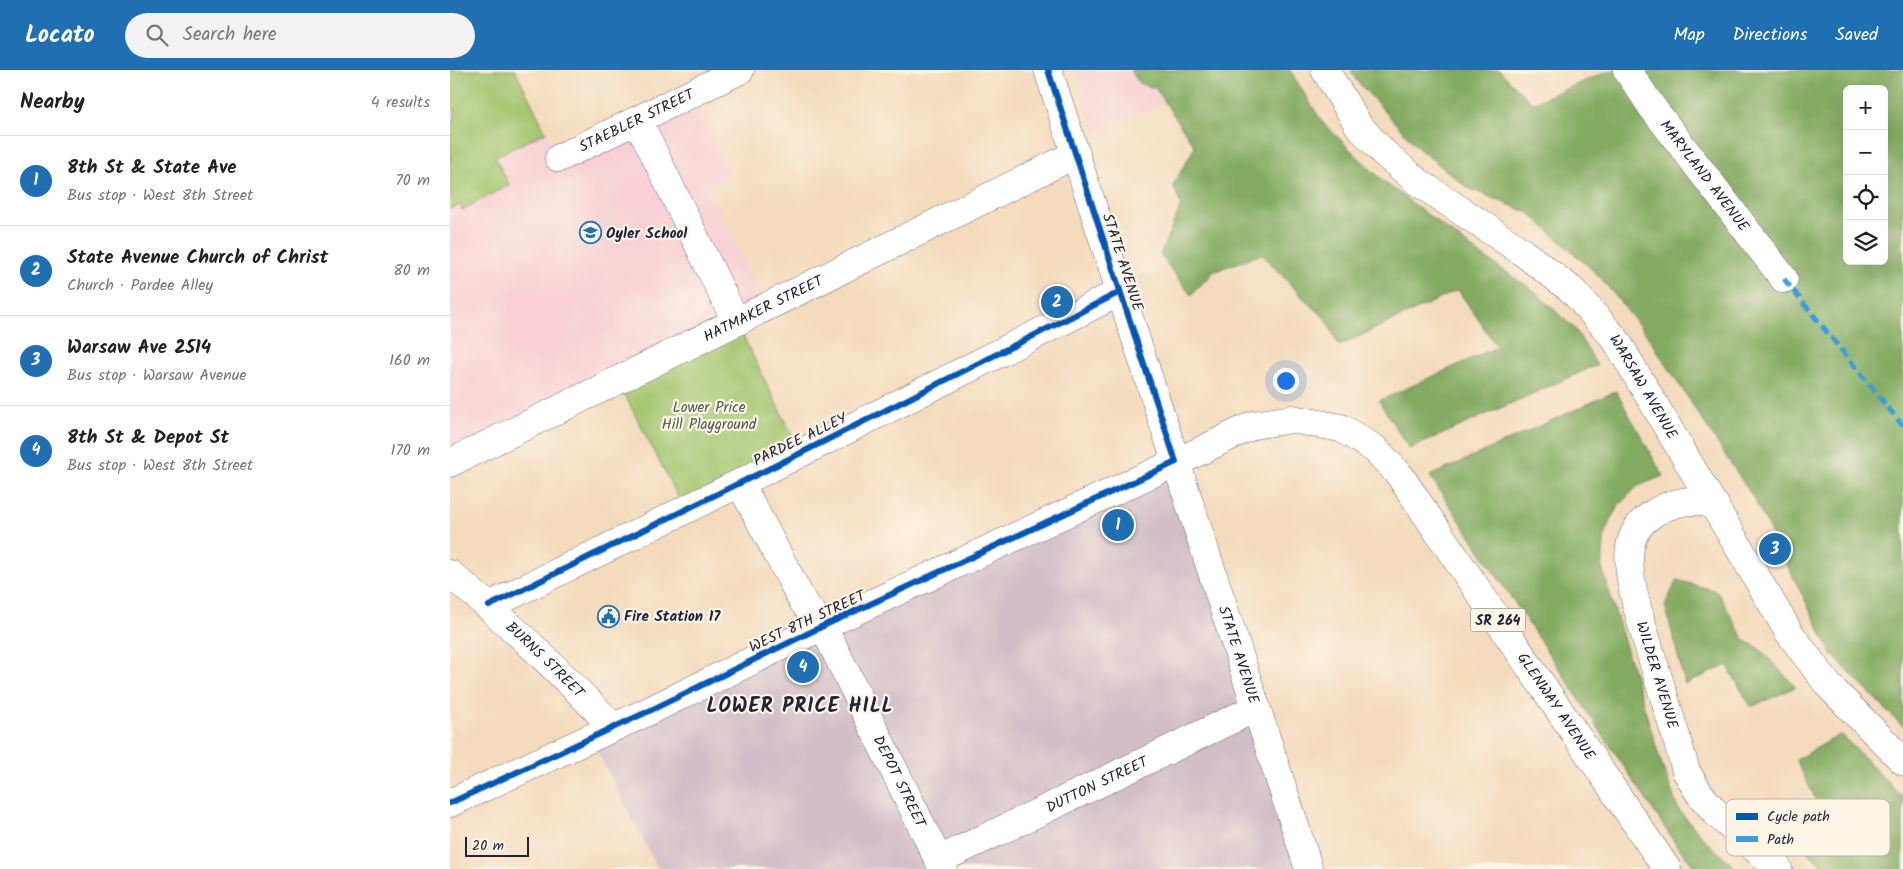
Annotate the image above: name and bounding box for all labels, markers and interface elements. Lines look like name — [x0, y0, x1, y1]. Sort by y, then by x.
search box — [125, 13, 475, 58]
text: Locato — [25, 16, 95, 55]
text: Search here — [183, 20, 276, 50]
icon: search — [143, 21, 171, 49]
text: Map — [1673, 21, 1705, 50]
text: Directions — [1733, 21, 1807, 50]
text: Saved — [1835, 21, 1878, 50]
street label: STAEBLER STREET — [575, 82, 700, 160]
map controls — [1843, 85, 1888, 265]
button: + — [1843, 85, 1888, 130]
text: Nearby — [20, 86, 85, 119]
text: 4 results — [371, 90, 430, 115]
street label: MARYLAND AVENUE — [1653, 115, 1755, 238]
button: − — [1843, 130, 1888, 175]
text: 8th St & State Ave — [67, 153, 237, 183]
text: 1 — [34, 168, 38, 193]
text: 70 m — [395, 168, 430, 193]
button: locate — [1843, 175, 1888, 220]
text: Bus stop · West 8th Street — [67, 183, 253, 208]
street label: STATE AVENUE — [1095, 210, 1150, 316]
button: layers — [1843, 220, 1888, 265]
school or university icon: Oyler School — [578, 221, 602, 245]
place label: Oyler School — [606, 222, 687, 246]
text: State Avenue Church of Christ — [67, 243, 328, 273]
text: 2 — [31, 258, 41, 283]
text: 80 m — [393, 258, 430, 283]
street label: HATMAKER STREET — [699, 269, 829, 349]
text: Church · Pardee Alley — [67, 273, 213, 298]
pin: 2 — [1041, 283, 1073, 321]
street label: WARSAW AVENUE — [1602, 330, 1684, 445]
text: Warsaw Ave 2514 — [67, 333, 211, 363]
text: 3 — [32, 348, 40, 373]
text: 160 m — [389, 348, 430, 373]
text: Bus stop · Warsaw Avenue — [67, 363, 247, 388]
your location — [1273, 368, 1299, 394]
park label: Lower Price Hill Playground — [662, 396, 757, 437]
street label: PARDEE ALLEY — [749, 406, 853, 473]
text: 8th St & Depot St — [67, 423, 229, 453]
text: 4 — [32, 438, 40, 463]
text: 170 m — [390, 438, 430, 463]
text: Bus stop · West 8th Street — [67, 453, 253, 478]
pin: 1 — [1102, 506, 1134, 544]
pin: 3 — [1759, 530, 1791, 568]
street label: WEST 8TH STREET — [745, 584, 871, 659]
street label: STATE AVENUE — [1211, 603, 1266, 708]
public building icon: Fire Station 17 — [596, 604, 620, 628]
place label: Fire Station 17 — [624, 605, 721, 629]
road number: SR 264 — [1470, 608, 1526, 632]
street label: BURNS STREET — [500, 616, 591, 705]
street label: WILDER AVENUE — [1629, 618, 1684, 733]
pin: 4 — [787, 648, 819, 686]
street label: GLENWAY AVENUE — [1510, 648, 1602, 767]
district label: LOWER PRICE HILL — [706, 691, 894, 723]
street label: DEPOT STREET — [866, 731, 933, 834]
street label: DUTTON STREET — [1042, 750, 1154, 820]
legend — [1726, 799, 1890, 856]
text: Cycle path — [1767, 806, 1830, 828]
text: Path — [1767, 829, 1794, 851]
scale bar — [465, 834, 529, 857]
text: 20 m — [472, 835, 504, 857]

